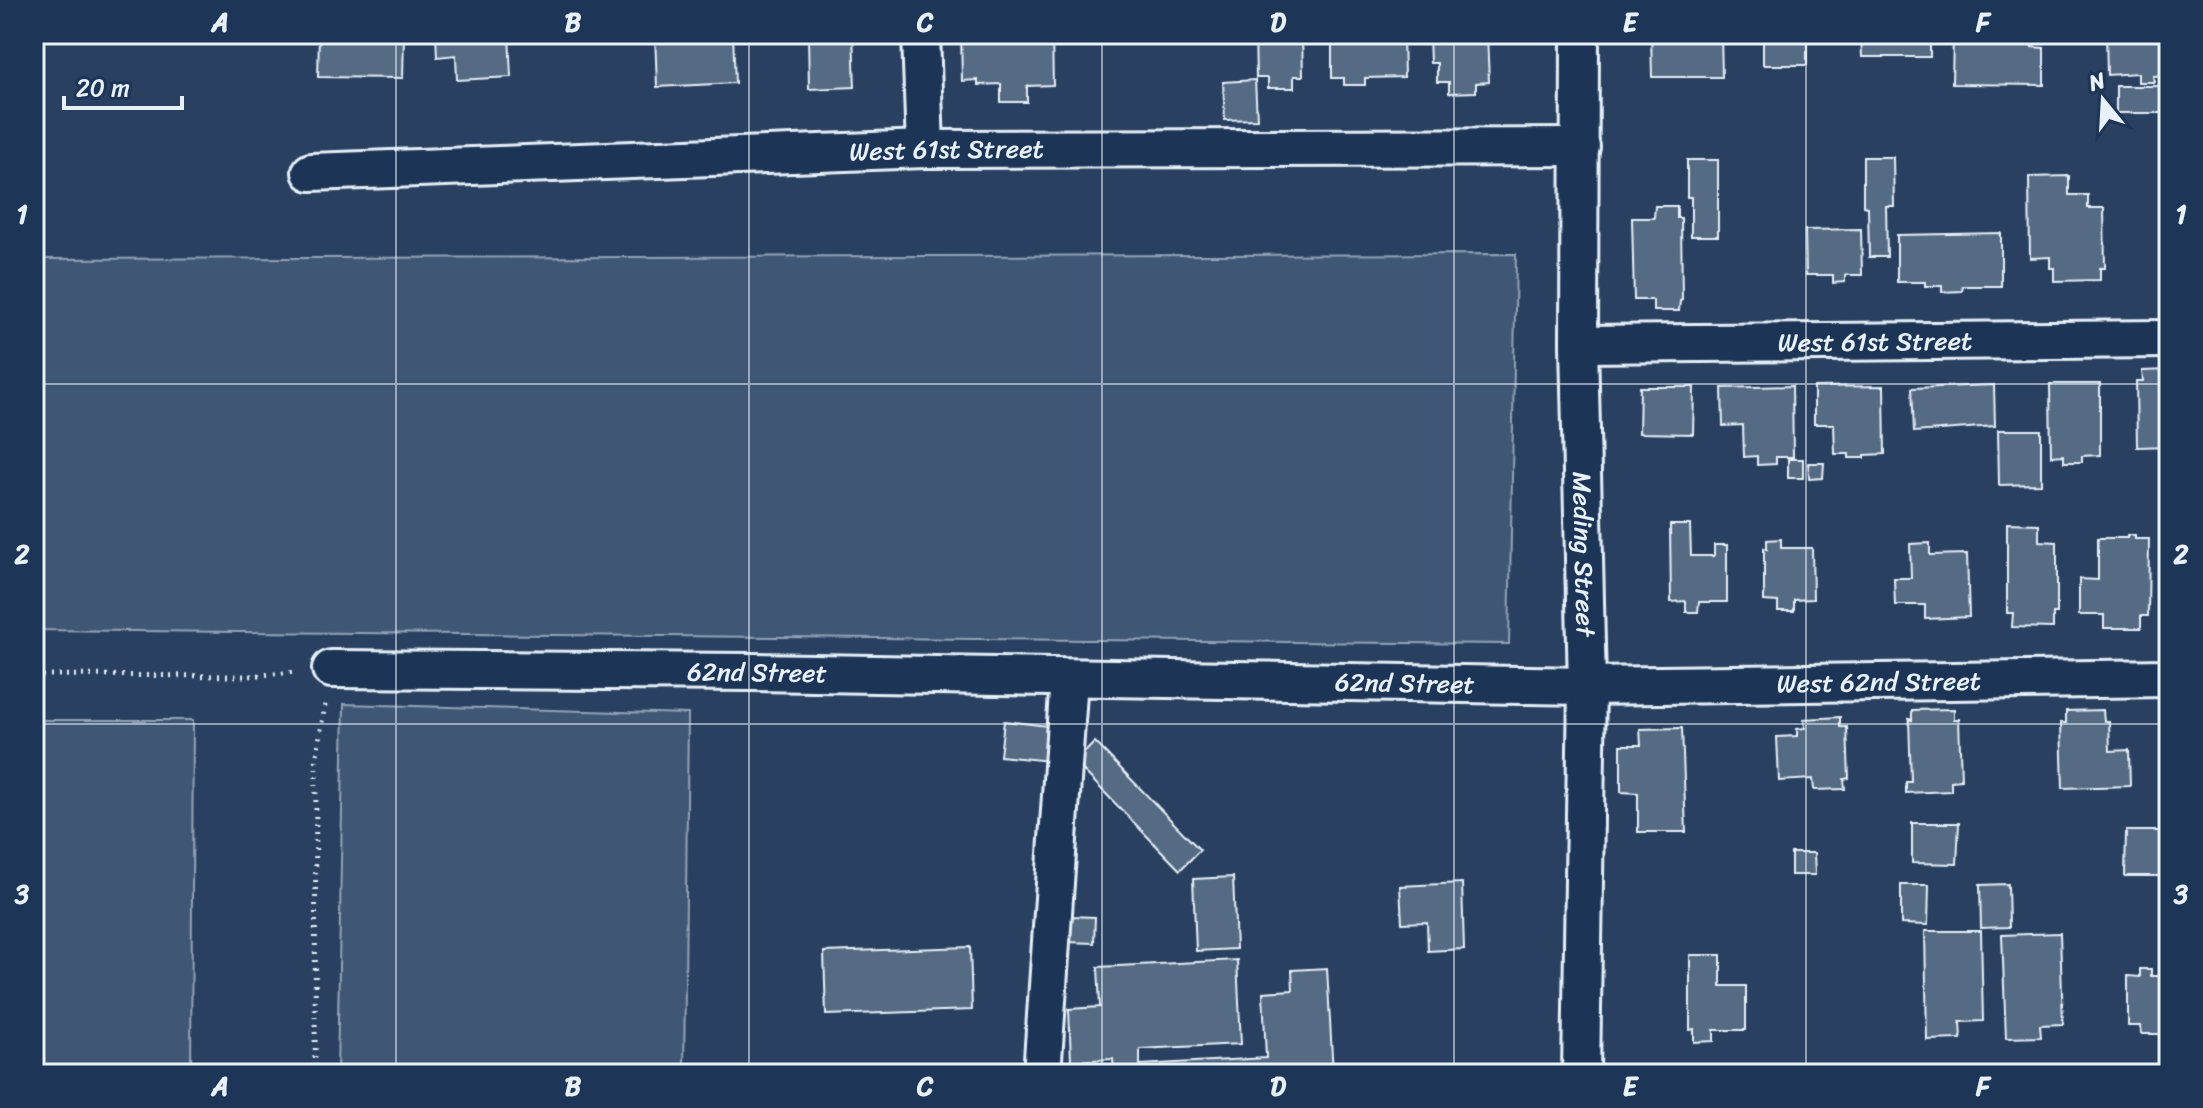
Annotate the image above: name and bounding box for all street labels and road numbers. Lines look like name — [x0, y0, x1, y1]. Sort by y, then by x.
street label: West 61st Street — [848, 126, 1044, 175]
street label: West 61st Street — [1777, 318, 1973, 365]
street label: Meding Street — [1559, 471, 1609, 638]
street label: 62nd Street — [687, 649, 827, 696]
street label: West 62nd Street — [1776, 658, 1981, 706]
street label: 62nd Street — [1335, 659, 1475, 707]

